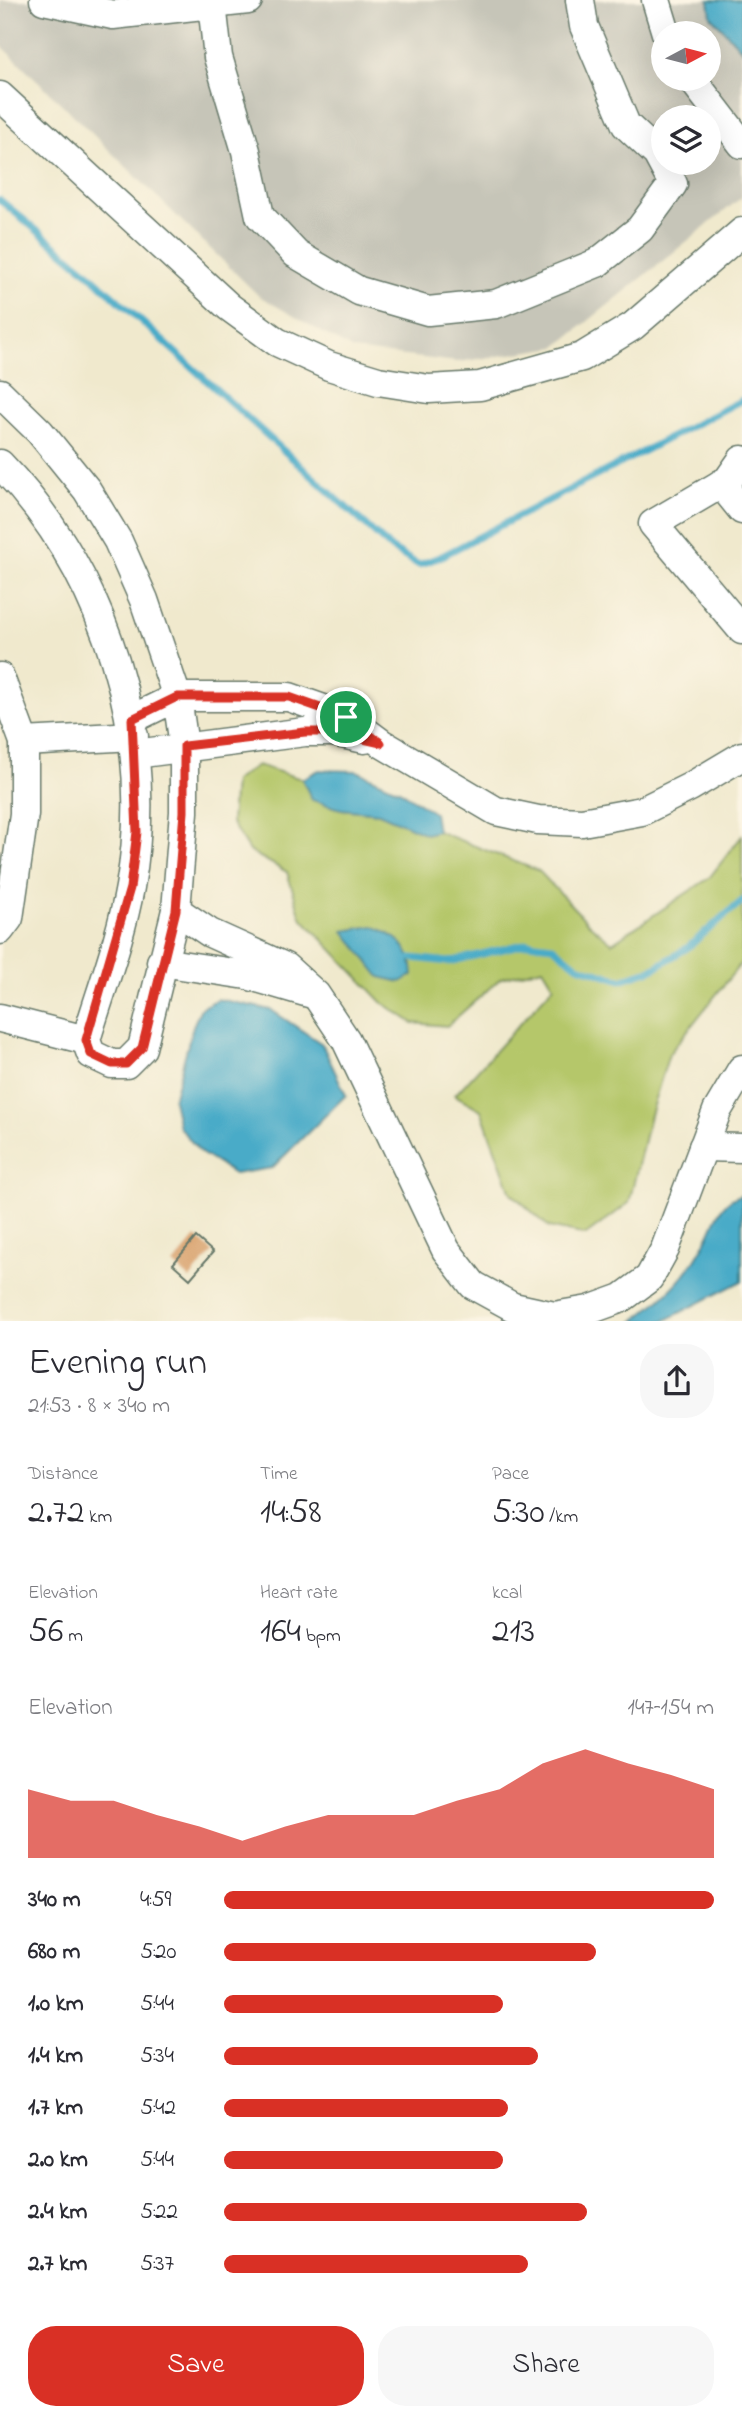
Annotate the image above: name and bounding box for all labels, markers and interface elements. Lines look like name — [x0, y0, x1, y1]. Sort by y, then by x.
north arrow — [651, 21, 721, 91]
map controls — [651, 21, 721, 175]
button: layers — [651, 105, 721, 175]
pin — [316, 687, 376, 747]
icon: arrive — [327, 698, 365, 736]
text: Evening run — [28, 1336, 207, 1392]
button: share — [640, 1344, 714, 1418]
text: 21:53 · 8 × 340 m — [28, 1390, 170, 1423]
text: Distance — [28, 1461, 98, 1488]
text: Time — [260, 1461, 298, 1488]
text: Pace — [492, 1461, 529, 1488]
text: 2.72 — [28, 1488, 84, 1539]
text: 14:58 — [260, 1488, 322, 1539]
text: 5:30 — [492, 1488, 545, 1539]
text: km — [84, 1504, 112, 1531]
text: /km — [545, 1504, 578, 1531]
text: Elevation — [28, 1580, 98, 1607]
text: Heart rate — [260, 1580, 338, 1607]
text: kcal — [492, 1580, 522, 1607]
text: 56 — [28, 1607, 63, 1658]
text: 164 — [260, 1607, 301, 1658]
text: 213 — [492, 1607, 535, 1658]
text: m — [63, 1623, 83, 1650]
text: bpm — [301, 1623, 341, 1650]
text: Elevation — [28, 1692, 113, 1725]
text: 147–154 m — [628, 1692, 714, 1725]
text: 340 m — [28, 1884, 81, 1917]
text: 4:59 — [140, 1884, 172, 1917]
text: 680 m — [28, 1936, 80, 1969]
text: 5:20 — [140, 1936, 176, 1969]
text: 1.0 km — [28, 1988, 84, 2021]
text: 5:44 — [140, 1988, 174, 2021]
text: 1.4 km — [28, 2040, 83, 2073]
text: 5:34 — [140, 2040, 174, 2073]
text: 1.7 km — [28, 2092, 83, 2125]
text: 5:42 — [140, 2092, 176, 2125]
text: 2.0 km — [28, 2144, 88, 2177]
text: 5:44 — [140, 2144, 174, 2177]
text: 2.4 km — [28, 2196, 87, 2229]
text: 5:22 — [140, 2196, 178, 2229]
text: 2.7 km — [28, 2248, 87, 2281]
text: 5:37 — [140, 2248, 174, 2281]
button: Save — [28, 2326, 364, 2406]
button: Share — [378, 2326, 714, 2406]

